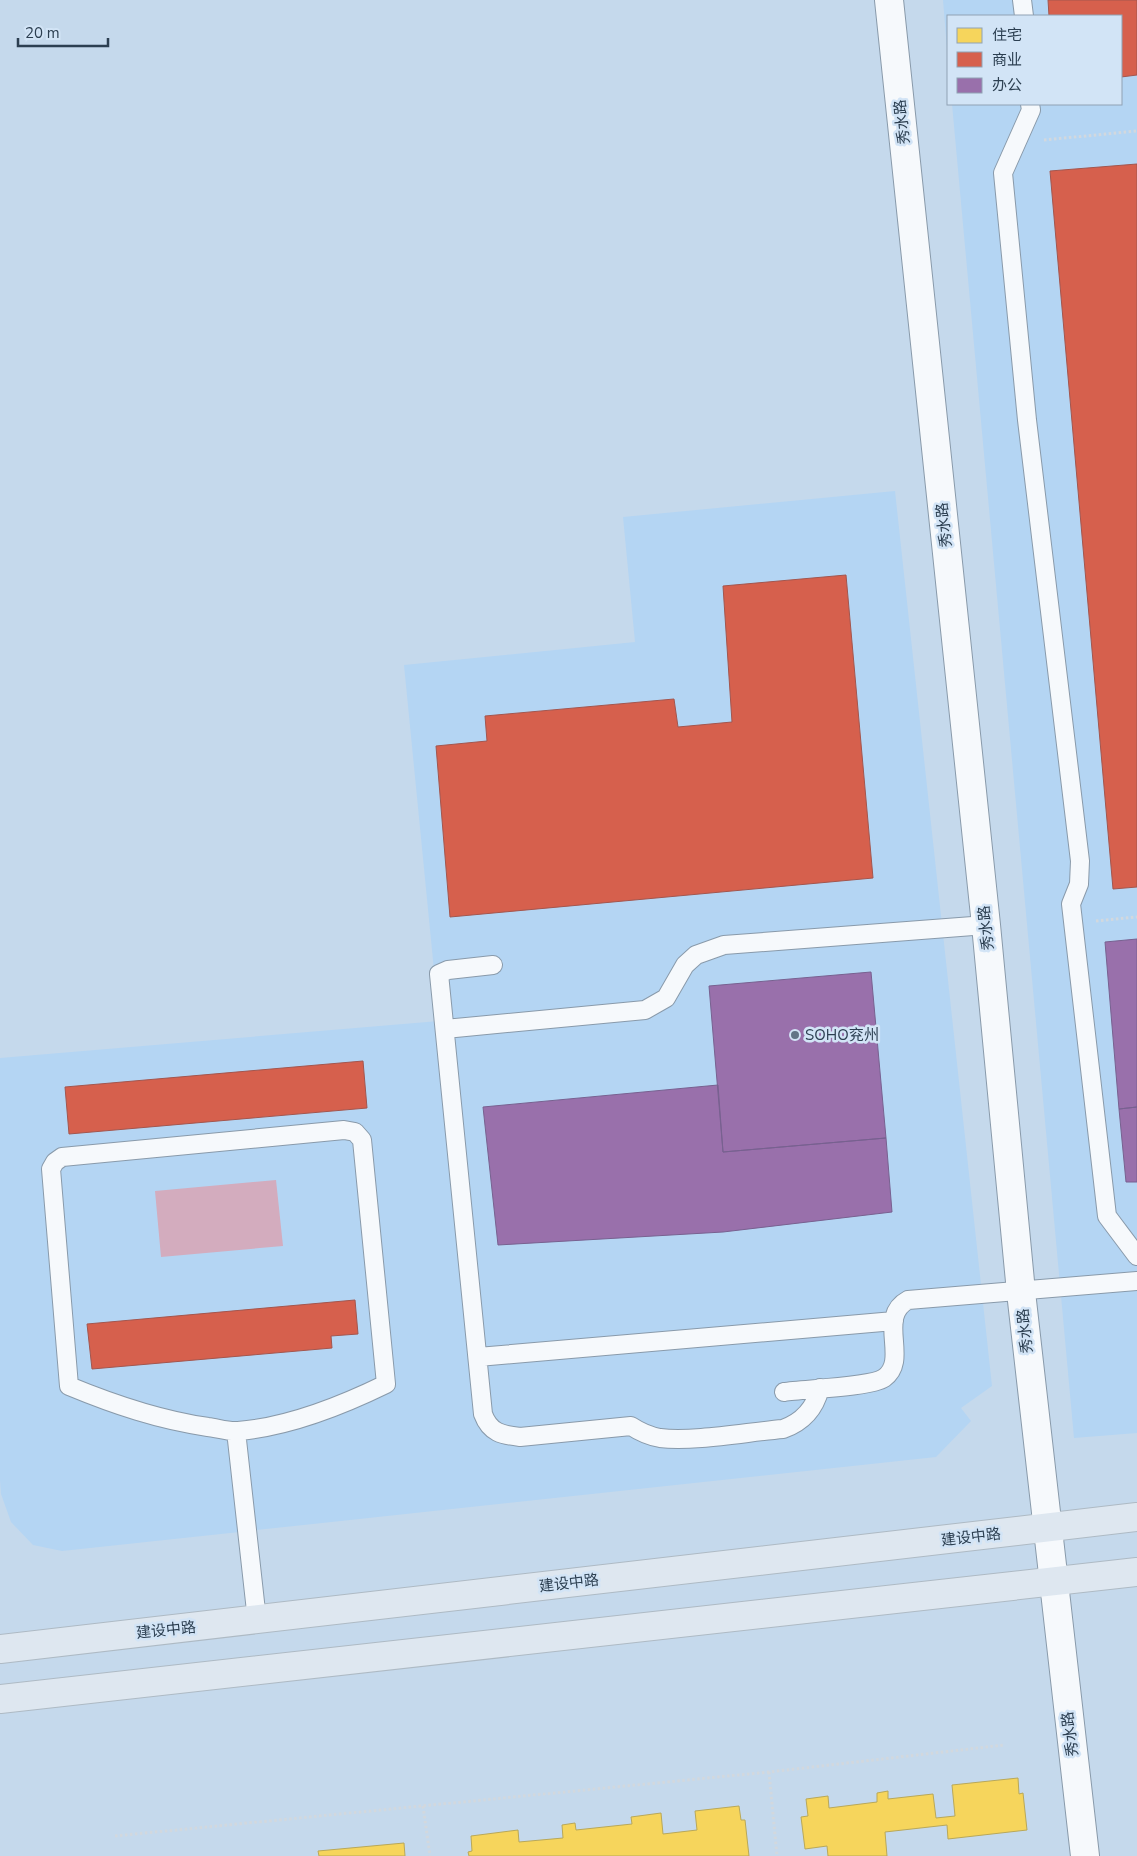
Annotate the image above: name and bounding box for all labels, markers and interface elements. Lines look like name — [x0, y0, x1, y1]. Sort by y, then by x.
scale bar — [18, 15, 108, 47]
legend — [947, 15, 1122, 105]
text: 20 m — [25, 23, 60, 43]
text: 住宅 — [992, 25, 1022, 45]
text: 商业 — [992, 50, 1022, 70]
text: 办公 — [992, 75, 1022, 95]
street label: 秀水路 — [890, 99, 914, 145]
street label: 秀水路 — [932, 502, 956, 548]
street label: 秀水路 — [974, 905, 998, 951]
place label: SOHO兖州 — [805, 1025, 879, 1045]
marker: SOHO兖州 — [789, 1029, 801, 1041]
street label: 秀水路 — [1013, 1308, 1037, 1354]
street label: 建设中路 — [940, 1523, 1002, 1551]
street label: 建设中路 — [538, 1569, 600, 1597]
street label: 建设中路 — [135, 1617, 197, 1643]
street label: 秀水路 — [1057, 1710, 1083, 1758]

